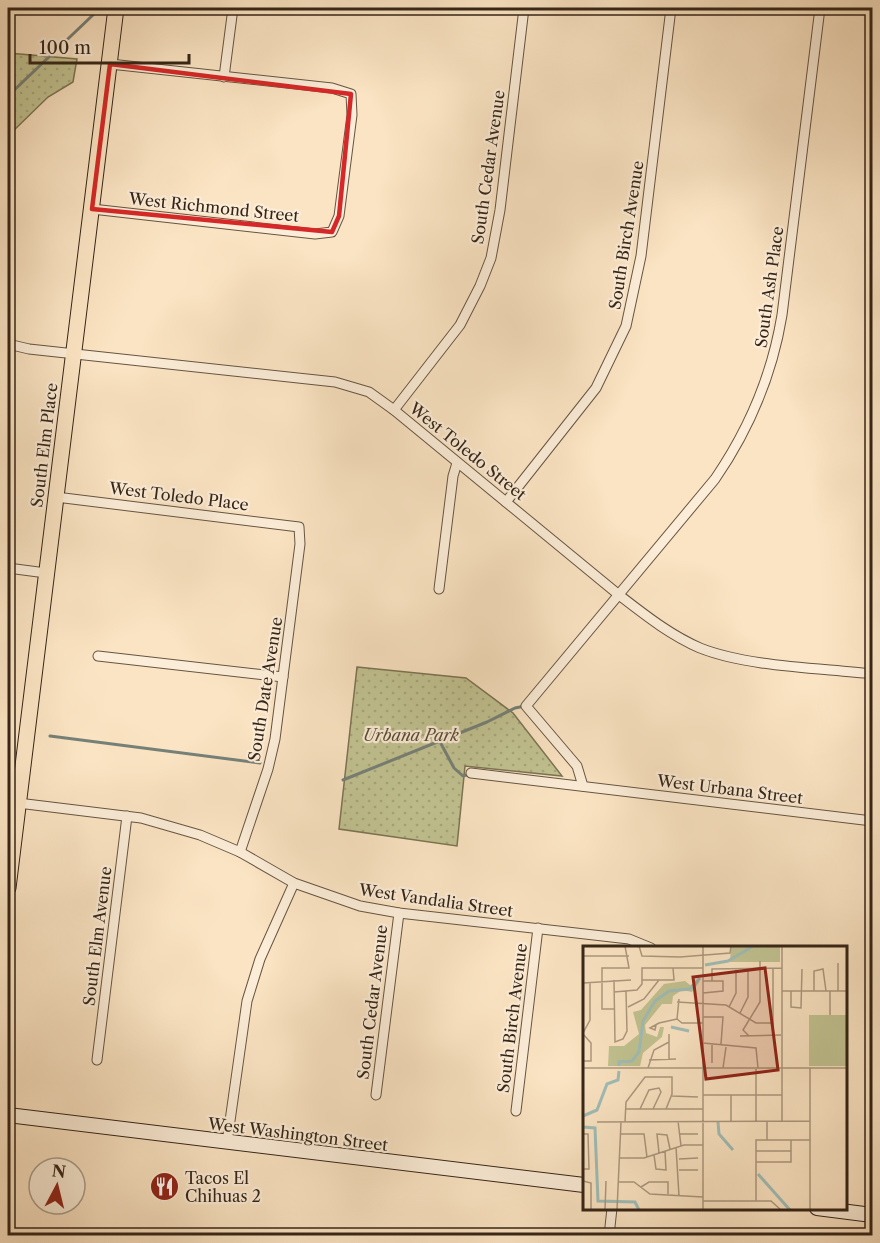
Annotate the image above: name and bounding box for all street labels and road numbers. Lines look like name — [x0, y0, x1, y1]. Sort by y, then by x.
street label: South Cedar Avenue — [467, 89, 509, 245]
street label: South Birch Avenue — [604, 159, 648, 311]
street label: West Richmond Street — [127, 188, 300, 226]
street label: South Ash Place — [751, 225, 787, 349]
street label: South Elm Place — [26, 382, 62, 508]
street label: West Toledo Street — [405, 397, 531, 504]
street label: West Toledo Place — [107, 477, 250, 514]
street label: South Date Avenue — [244, 615, 286, 763]
street label: West Urbana Street — [655, 770, 804, 808]
street label: South Elm Avenue — [79, 865, 115, 1007]
street label: West Vandalia Street — [357, 879, 515, 921]
street label: South Cedar Avenue — [353, 924, 391, 1080]
street label: South Birch Avenue — [493, 942, 531, 1094]
street label: West Washington Street — [206, 1113, 389, 1155]

